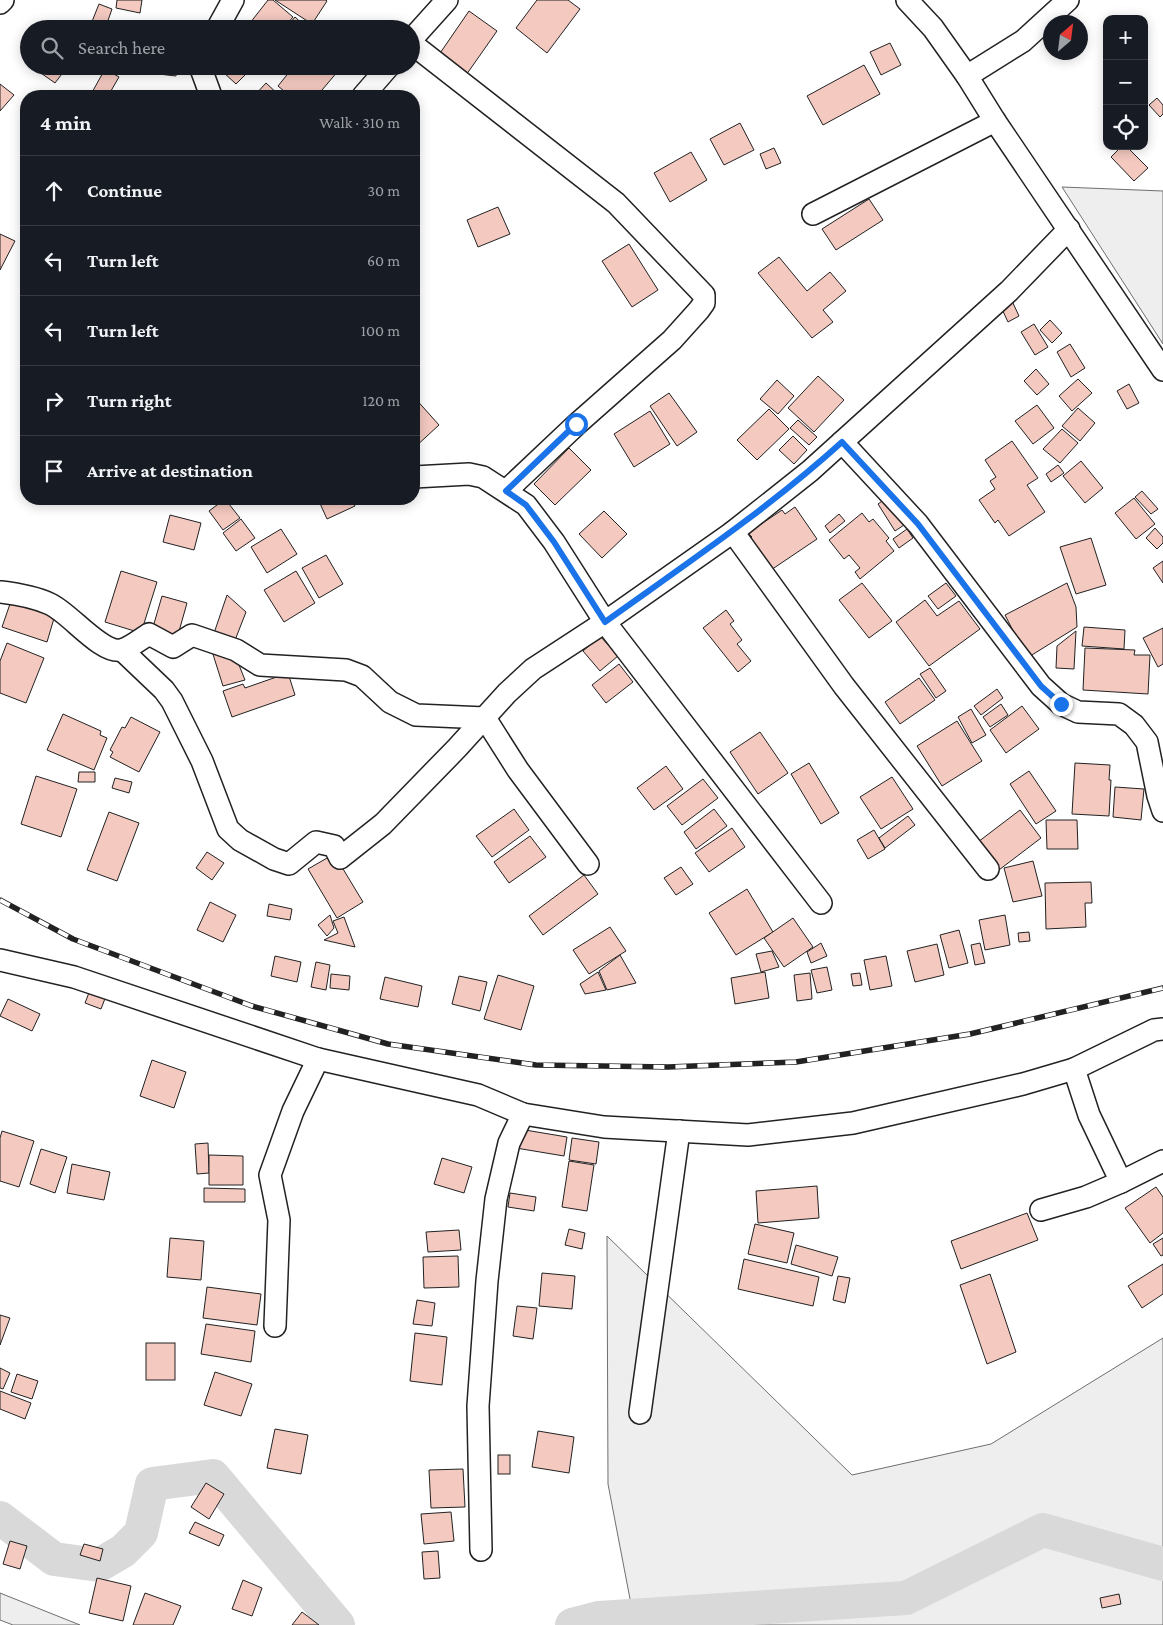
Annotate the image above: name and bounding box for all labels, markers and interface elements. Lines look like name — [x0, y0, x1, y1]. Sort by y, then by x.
north arrow — [1043, 15, 1088, 60]
map controls — [1103, 15, 1148, 150]
button: + — [1103, 15, 1148, 60]
search box — [20, 20, 420, 75]
icon: search — [38, 34, 66, 62]
text: Search here — [78, 37, 165, 58]
button: − — [1103, 60, 1148, 105]
button: locate — [1103, 105, 1148, 150]
text: 4 min — [40, 111, 91, 135]
text: Walk · 310 m — [319, 114, 400, 131]
icon: ahead — [40, 177, 68, 205]
text: Continue — [87, 180, 162, 201]
text: 30 m — [368, 182, 400, 199]
icon: left — [40, 247, 68, 275]
text: Turn left — [87, 250, 159, 271]
text: 60 m — [367, 252, 400, 269]
icon: left — [40, 317, 68, 345]
text: Turn left — [87, 320, 159, 341]
text: 100 m — [361, 322, 400, 339]
icon: right — [40, 387, 68, 415]
text: Turn right — [87, 390, 172, 411]
text: 120 m — [362, 392, 400, 409]
route start — [565, 413, 588, 436]
icon: arrive — [40, 457, 68, 485]
text: Arrive at destination — [87, 460, 253, 481]
route end — [1050, 693, 1073, 716]

